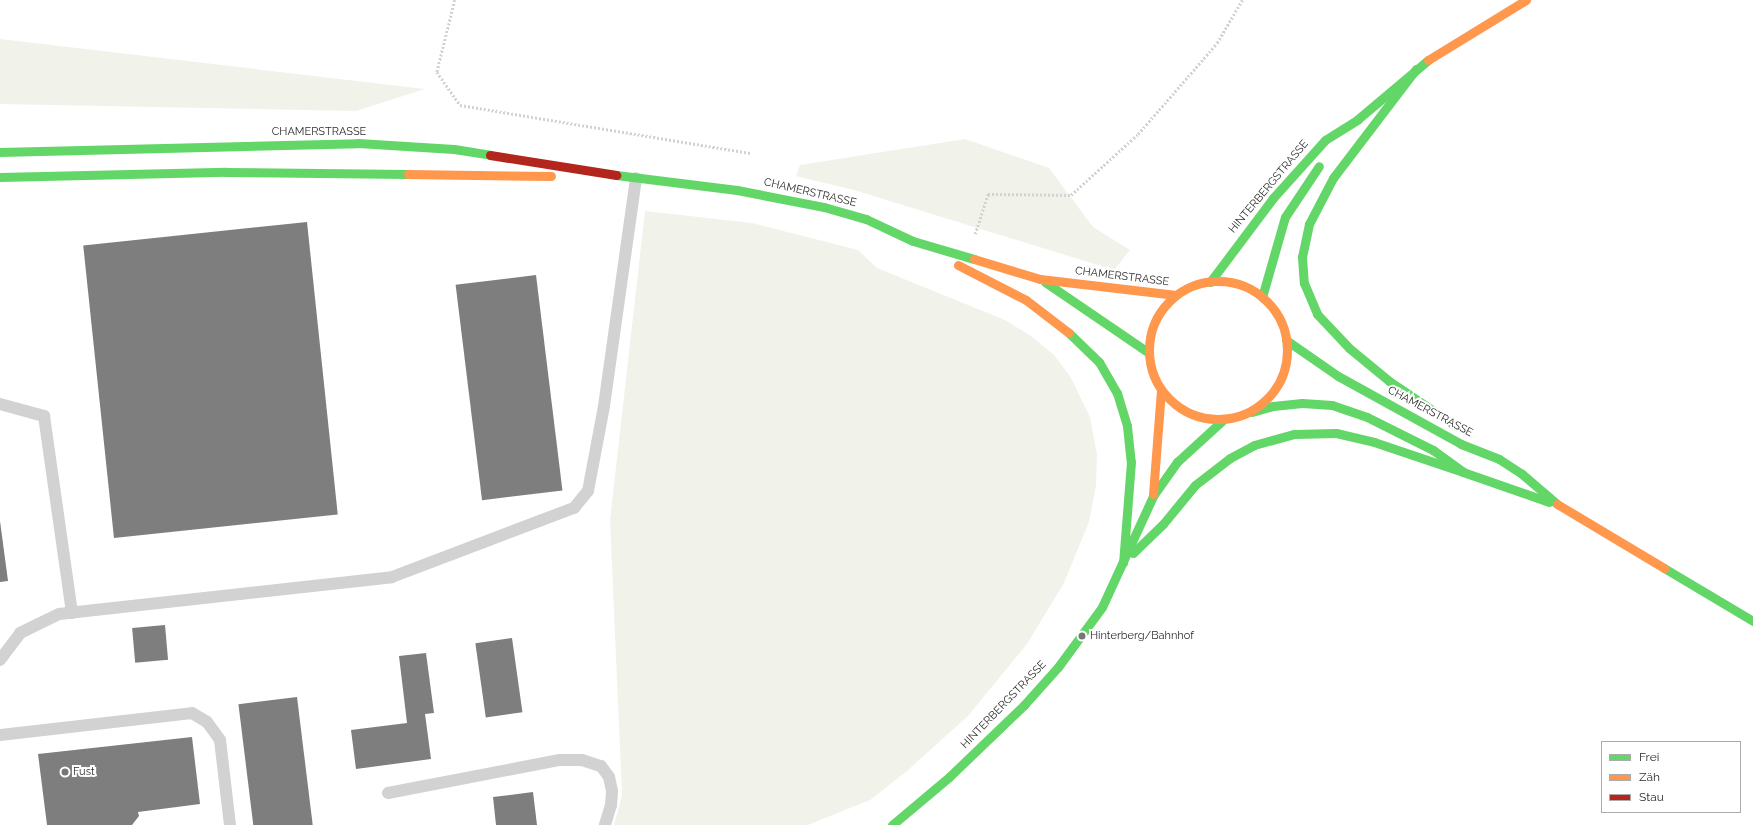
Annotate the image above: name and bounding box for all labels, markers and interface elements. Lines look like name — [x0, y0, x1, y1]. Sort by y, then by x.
street label: CHAMERSTRASSE — [272, 125, 366, 139]
street label: HINTERBERGSTRASSE — [1226, 138, 1312, 236]
street label: CHAMERSTRASSE — [762, 176, 858, 210]
street label: CHAMERSTRASSE — [1074, 265, 1170, 289]
street label: CHAMERSTRASSE — [1385, 384, 1475, 440]
place label: Hinterberg/Bahnhof — [1090, 629, 1194, 643]
marker: Hinterberg/Bahnhof — [1077, 631, 1087, 641]
street label: HINTERBERGSTRASSE — [959, 658, 1049, 752]
legend — [1601, 741, 1741, 813]
text: Frei — [1639, 750, 1659, 764]
place label: Fust — [73, 765, 95, 779]
marker: Fust — [60, 767, 70, 777]
text: Zäh — [1639, 770, 1660, 784]
text: Stau — [1639, 790, 1664, 804]

